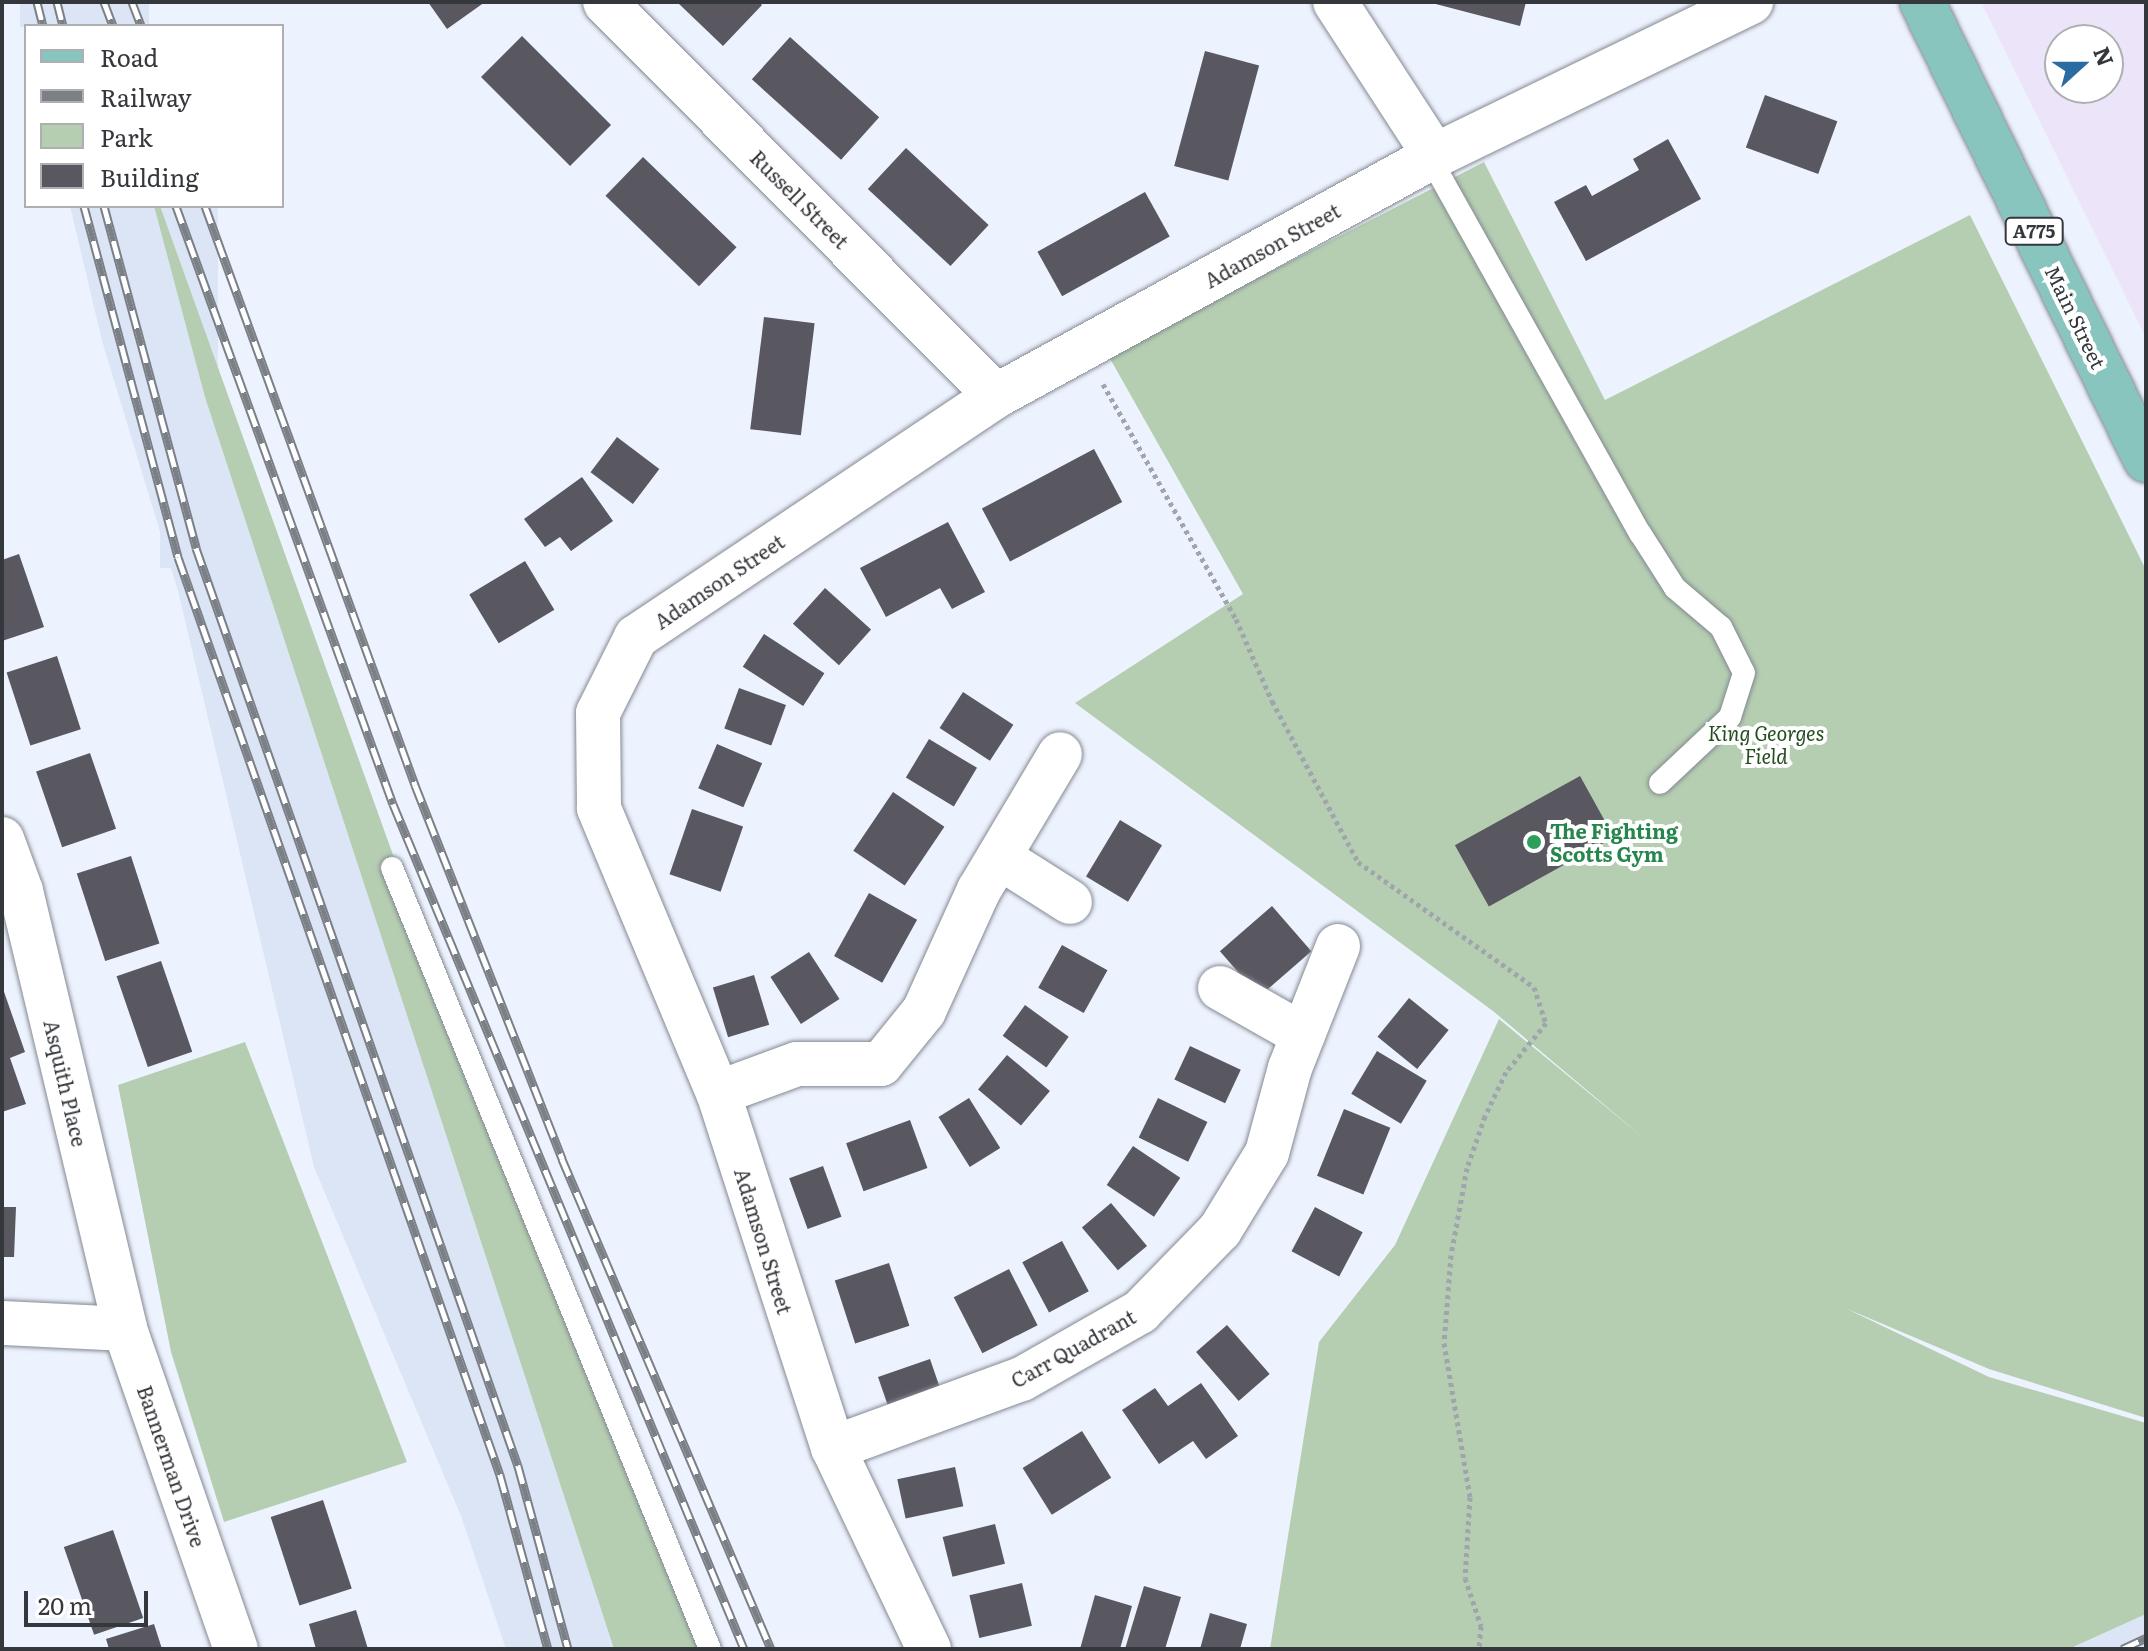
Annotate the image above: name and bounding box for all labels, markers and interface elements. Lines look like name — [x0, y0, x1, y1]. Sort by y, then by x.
legend — [24, 24, 284, 208]
north arrow — [2044, 24, 2124, 104]
text: Road — [100, 39, 158, 74]
text: N — [2086, 41, 2124, 70]
text: Railway — [100, 79, 192, 114]
text: Park — [100, 119, 153, 154]
street label: Russell Street — [746, 145, 854, 253]
text: Building — [100, 159, 199, 194]
street label: Adamson Street — [1200, 198, 1344, 292]
road number: A775 — [2004, 217, 2064, 245]
street label: Main Street — [2041, 262, 2111, 372]
street label: Adamson Street — [649, 529, 789, 633]
park label: King Georges Field — [1708, 721, 1824, 768]
place label: The Fighting Scotts Gym — [1550, 818, 1678, 865]
marker: The Fighting Scotts Gym — [1525, 833, 1543, 851]
street label: Asquith Place — [40, 1017, 92, 1149]
street label: Adamson Street — [730, 1165, 798, 1317]
street label: Carr Quadrant — [1007, 1304, 1139, 1392]
street label: Bannerman Drive — [133, 1382, 211, 1550]
scale bar — [28, 1575, 152, 1625]
text: 20 m — [38, 1587, 92, 1622]

